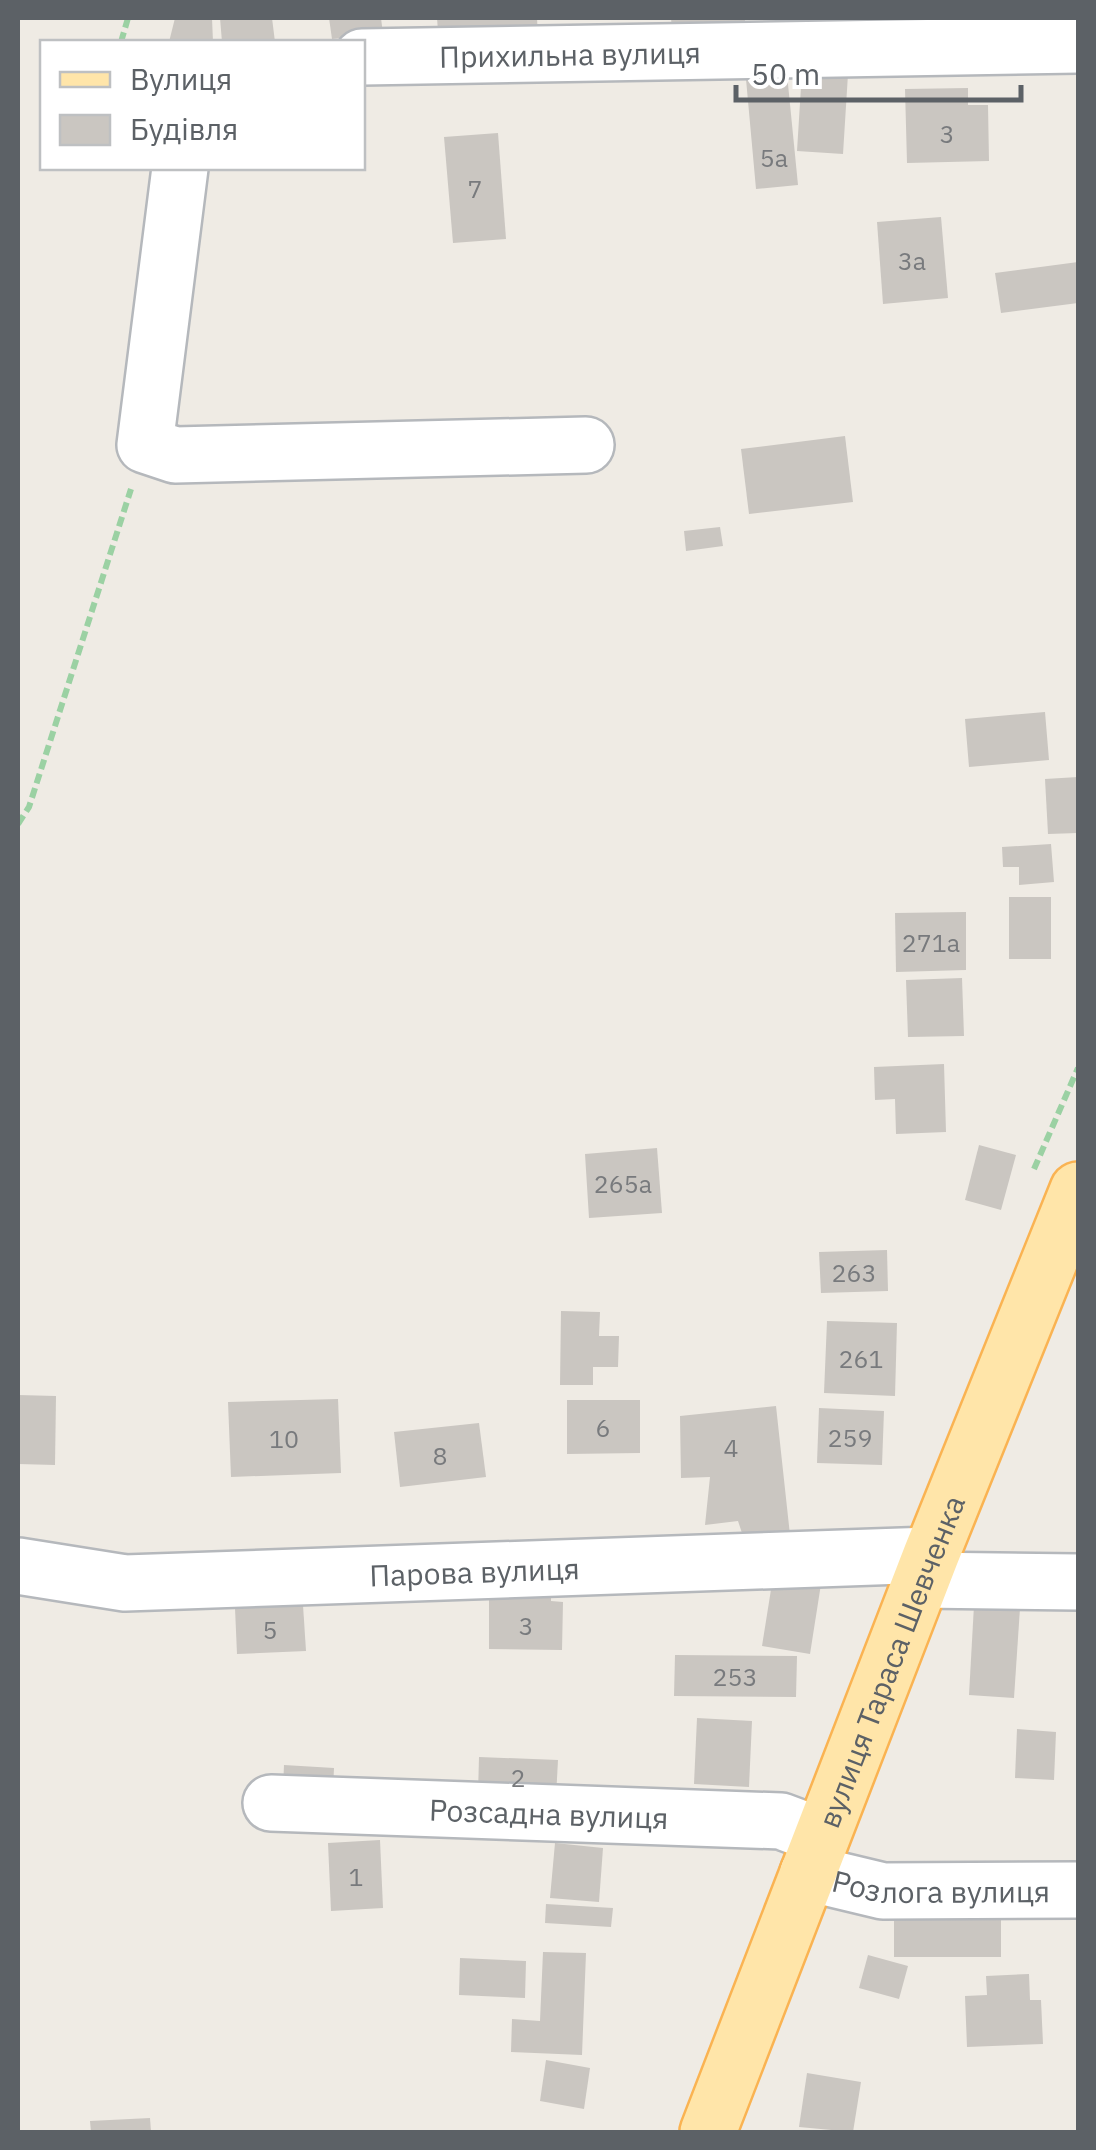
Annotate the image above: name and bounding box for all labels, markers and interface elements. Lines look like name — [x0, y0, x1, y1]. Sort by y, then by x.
street label: Прихильна вулиця — [439, 32, 701, 75]
legend — [40, 40, 365, 170]
scale bar — [736, 40, 1021, 102]
text: 50 m — [751, 54, 820, 93]
text: Вулиця — [130, 59, 232, 98]
text: Будівля — [130, 109, 238, 148]
house number: 3 — [939, 117, 955, 150]
house number: 5а — [760, 141, 788, 174]
house number: 7 — [467, 172, 483, 205]
house number: 3а — [898, 244, 926, 277]
house number: 271а — [902, 926, 960, 959]
house number: 265а — [594, 1167, 652, 1200]
house number: 263 — [831, 1256, 877, 1289]
house number: 261 — [838, 1342, 884, 1375]
house number: 6 — [595, 1411, 611, 1444]
house number: 259 — [827, 1421, 873, 1454]
house number: 10 — [269, 1422, 299, 1455]
house number: 4 — [723, 1431, 739, 1464]
house number: 8 — [432, 1439, 448, 1472]
street label: вулиця Тараса Шевченка — [808, 1489, 973, 1833]
street label: Парова вулиця — [369, 1548, 580, 1594]
house number: 3 — [518, 1609, 534, 1642]
house number: 5 — [262, 1613, 278, 1646]
house number: 253 — [712, 1660, 758, 1693]
house number: 2 — [510, 1761, 526, 1794]
street label: Розсадна вулиця — [429, 1789, 669, 1837]
house number: 1 — [348, 1860, 364, 1893]
street label: Розлога вулиця — [829, 1860, 1050, 1911]

